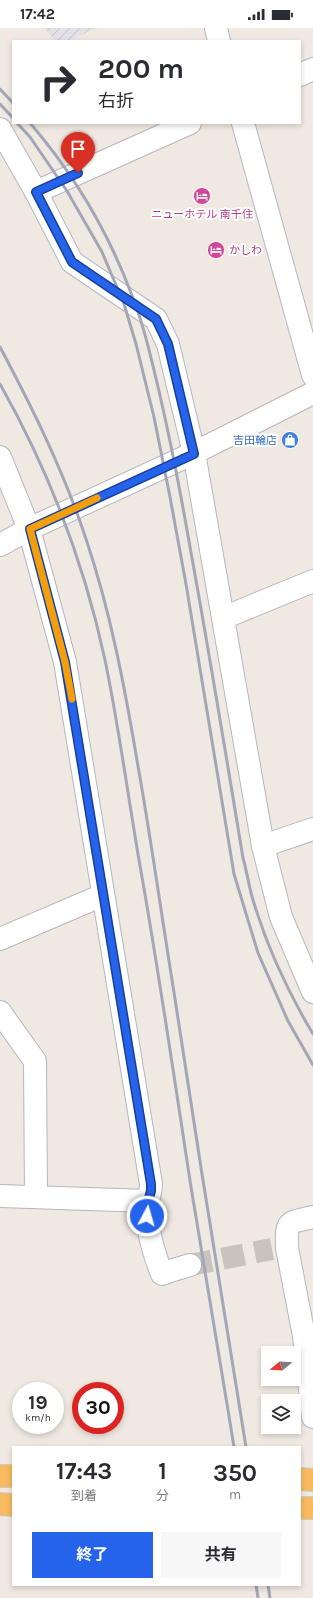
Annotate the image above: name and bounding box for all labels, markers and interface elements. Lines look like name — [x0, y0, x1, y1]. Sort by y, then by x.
text: 17:42 — [20, 5, 55, 23]
text: 200 m — [98, 52, 184, 85]
icon: right — [32, 56, 84, 108]
text: 右折 — [98, 90, 134, 112]
pin — [61, 132, 95, 173]
icon: arrive — [67, 138, 89, 160]
hotel icon: ニューホテル 南千住 — [192, 186, 212, 206]
place label: ニューホテル 南千住 — [151, 208, 253, 221]
hotel icon: かしわ — [206, 240, 226, 260]
place label: かしわ — [229, 244, 262, 257]
shop icon: 吉田輪店 — [280, 430, 300, 450]
place label: 吉田輪店 — [233, 434, 277, 447]
position arrow — [126, 1195, 168, 1237]
north arrow — [261, 1346, 301, 1386]
map controls — [261, 1346, 301, 1434]
speed limit sign: 30 — [72, 1382, 124, 1434]
text: 19 — [28, 1391, 48, 1414]
button: layers — [261, 1394, 301, 1434]
text: km/h — [25, 1412, 51, 1424]
text: 17:43 — [56, 1457, 112, 1485]
text: 1 — [158, 1457, 167, 1485]
text: 350 — [213, 1459, 257, 1487]
text: m — [229, 1487, 241, 1502]
text: 到着 — [71, 1488, 97, 1503]
text: 分 — [156, 1488, 169, 1503]
button: 終了 — [32, 1532, 153, 1578]
button: 共有 — [161, 1532, 281, 1578]

